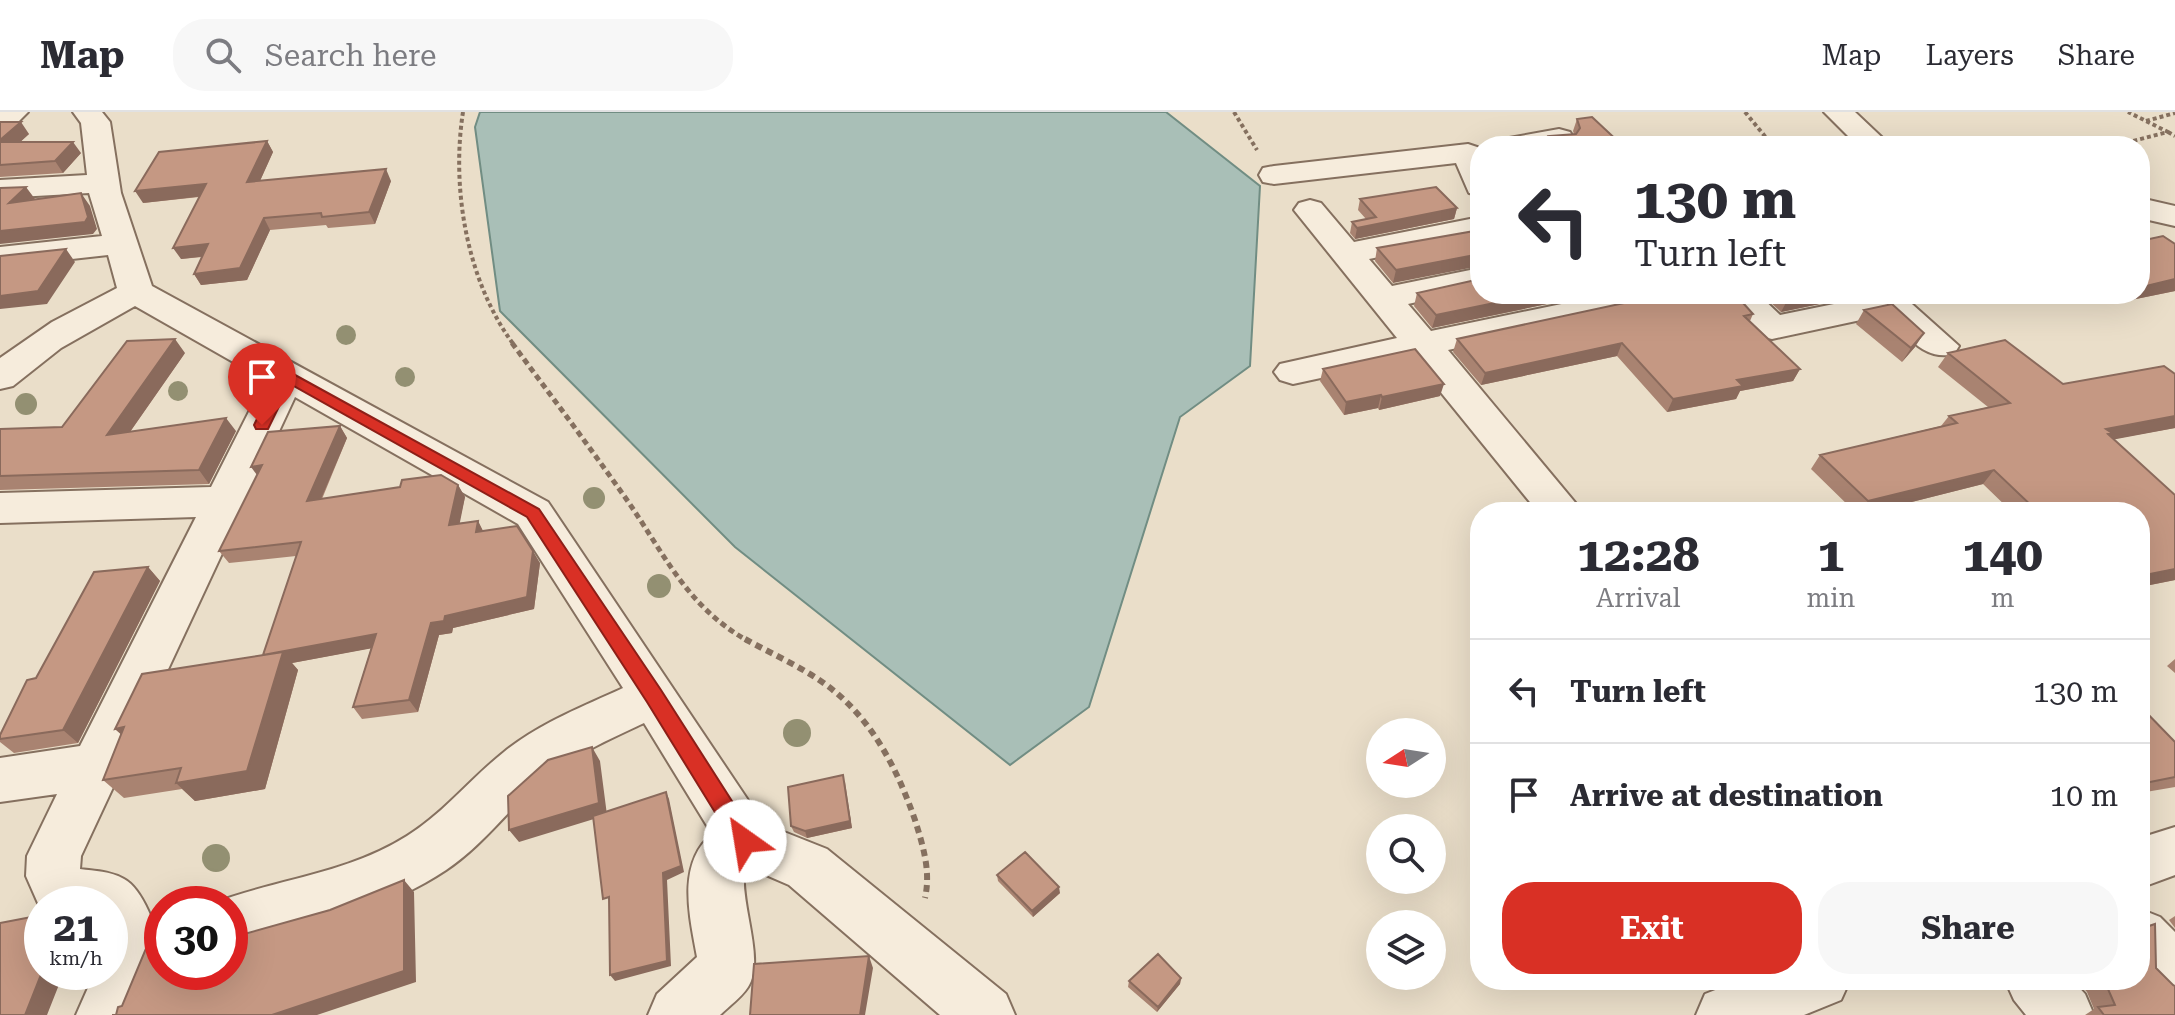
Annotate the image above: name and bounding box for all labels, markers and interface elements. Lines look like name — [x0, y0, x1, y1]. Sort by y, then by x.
search box — [173, 19, 733, 91]
text: Map — [40, 33, 125, 77]
icon: search — [201, 33, 245, 77]
text: Search here — [265, 38, 437, 73]
text: Map — [1822, 39, 1881, 72]
text: Layers — [1925, 39, 2014, 72]
text: Share — [2058, 39, 2135, 72]
text: 130 m — [1634, 166, 1796, 232]
icon: left — [1502, 168, 1606, 272]
text: Turn left — [1634, 233, 1786, 275]
pin — [228, 343, 296, 425]
icon: arrive — [240, 355, 284, 399]
text: 12:28 — [1577, 527, 1700, 583]
text: 1 — [1817, 527, 1844, 583]
text: 140 — [1962, 527, 2043, 583]
text: Arrival — [1596, 583, 1681, 613]
text: min — [1807, 583, 1855, 613]
text: m — [1991, 583, 2015, 613]
icon: left — [1502, 669, 1546, 713]
text: Turn left — [1570, 674, 1706, 709]
text: 130 m — [2033, 674, 2118, 709]
north arrow — [1366, 718, 1446, 798]
map controls — [1366, 718, 1446, 990]
icon: arrive — [1502, 773, 1546, 817]
text: Arrive at destination — [1570, 778, 1883, 813]
text: 10 m — [2049, 778, 2118, 813]
position arrow — [703, 799, 787, 883]
button: search — [1366, 814, 1446, 894]
button: Exit — [1502, 882, 1802, 974]
button: Share — [1818, 882, 2118, 974]
speed limit sign: 30 — [144, 886, 248, 990]
text: 21 — [54, 904, 98, 951]
button: layers — [1366, 910, 1446, 990]
text: km/h — [49, 946, 103, 970]

